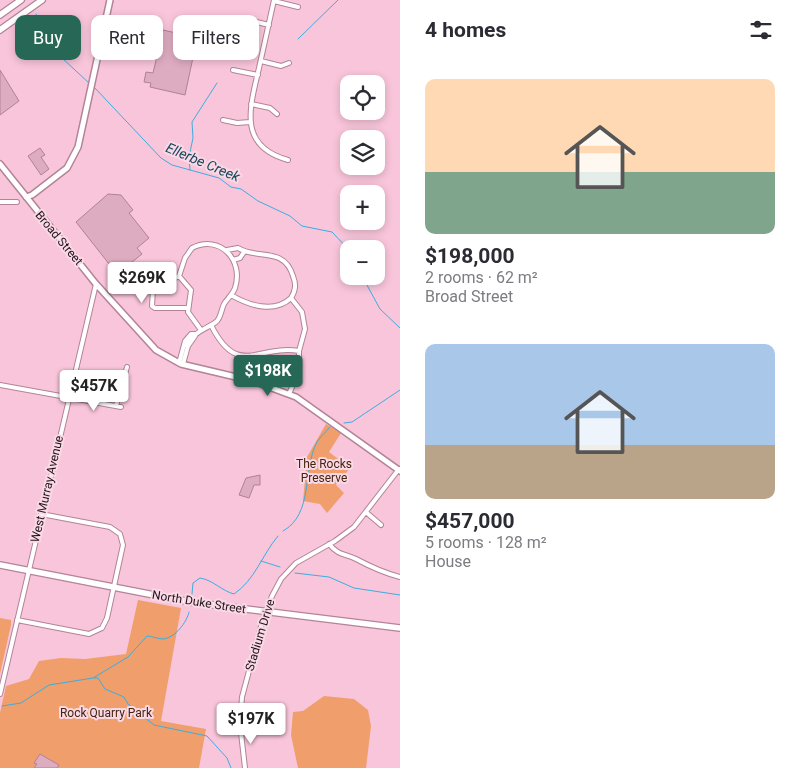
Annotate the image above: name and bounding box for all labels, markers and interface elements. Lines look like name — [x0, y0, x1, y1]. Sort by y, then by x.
chip: Buy — [15, 15, 81, 60]
chip: Rent — [91, 15, 163, 60]
chip: Filters — [173, 15, 259, 60]
icon: filters — [747, 16, 775, 44]
text: 4 homes — [425, 18, 506, 42]
map controls — [340, 75, 385, 285]
button: locate — [340, 75, 385, 120]
icon: home — [555, 112, 645, 202]
button: layers — [340, 130, 385, 175]
water label: Ellerbe Creek — [164, 139, 243, 185]
button: + — [340, 185, 385, 230]
street label: Broad Street — [32, 208, 86, 268]
button: − — [340, 240, 385, 285]
text: $198,000 — [425, 244, 515, 268]
pin: $269K — [107, 262, 177, 304]
text: $269K — [119, 268, 165, 287]
text: 2 rooms · 62 m² — [425, 268, 538, 287]
text: Broad Street — [425, 287, 513, 306]
pin: $198K — [233, 354, 303, 397]
text: $198K — [245, 361, 291, 380]
pin: $457K — [59, 370, 129, 412]
text: $457K — [71, 376, 117, 395]
icon: home — [555, 377, 645, 467]
street label: West Murray Avenue — [28, 434, 66, 544]
park label: The Rocks Preserve — [296, 457, 352, 485]
text: $457,000 — [425, 509, 515, 533]
text: 5 rooms · 128 m² — [425, 533, 547, 552]
text: House — [425, 552, 471, 571]
street label: North Duke Street — [151, 588, 247, 616]
street label: Stadium Drive — [242, 597, 278, 673]
pin: $197K — [216, 702, 286, 745]
park label: Rock Quarry Park — [60, 706, 153, 720]
text: $197K — [228, 709, 274, 728]

